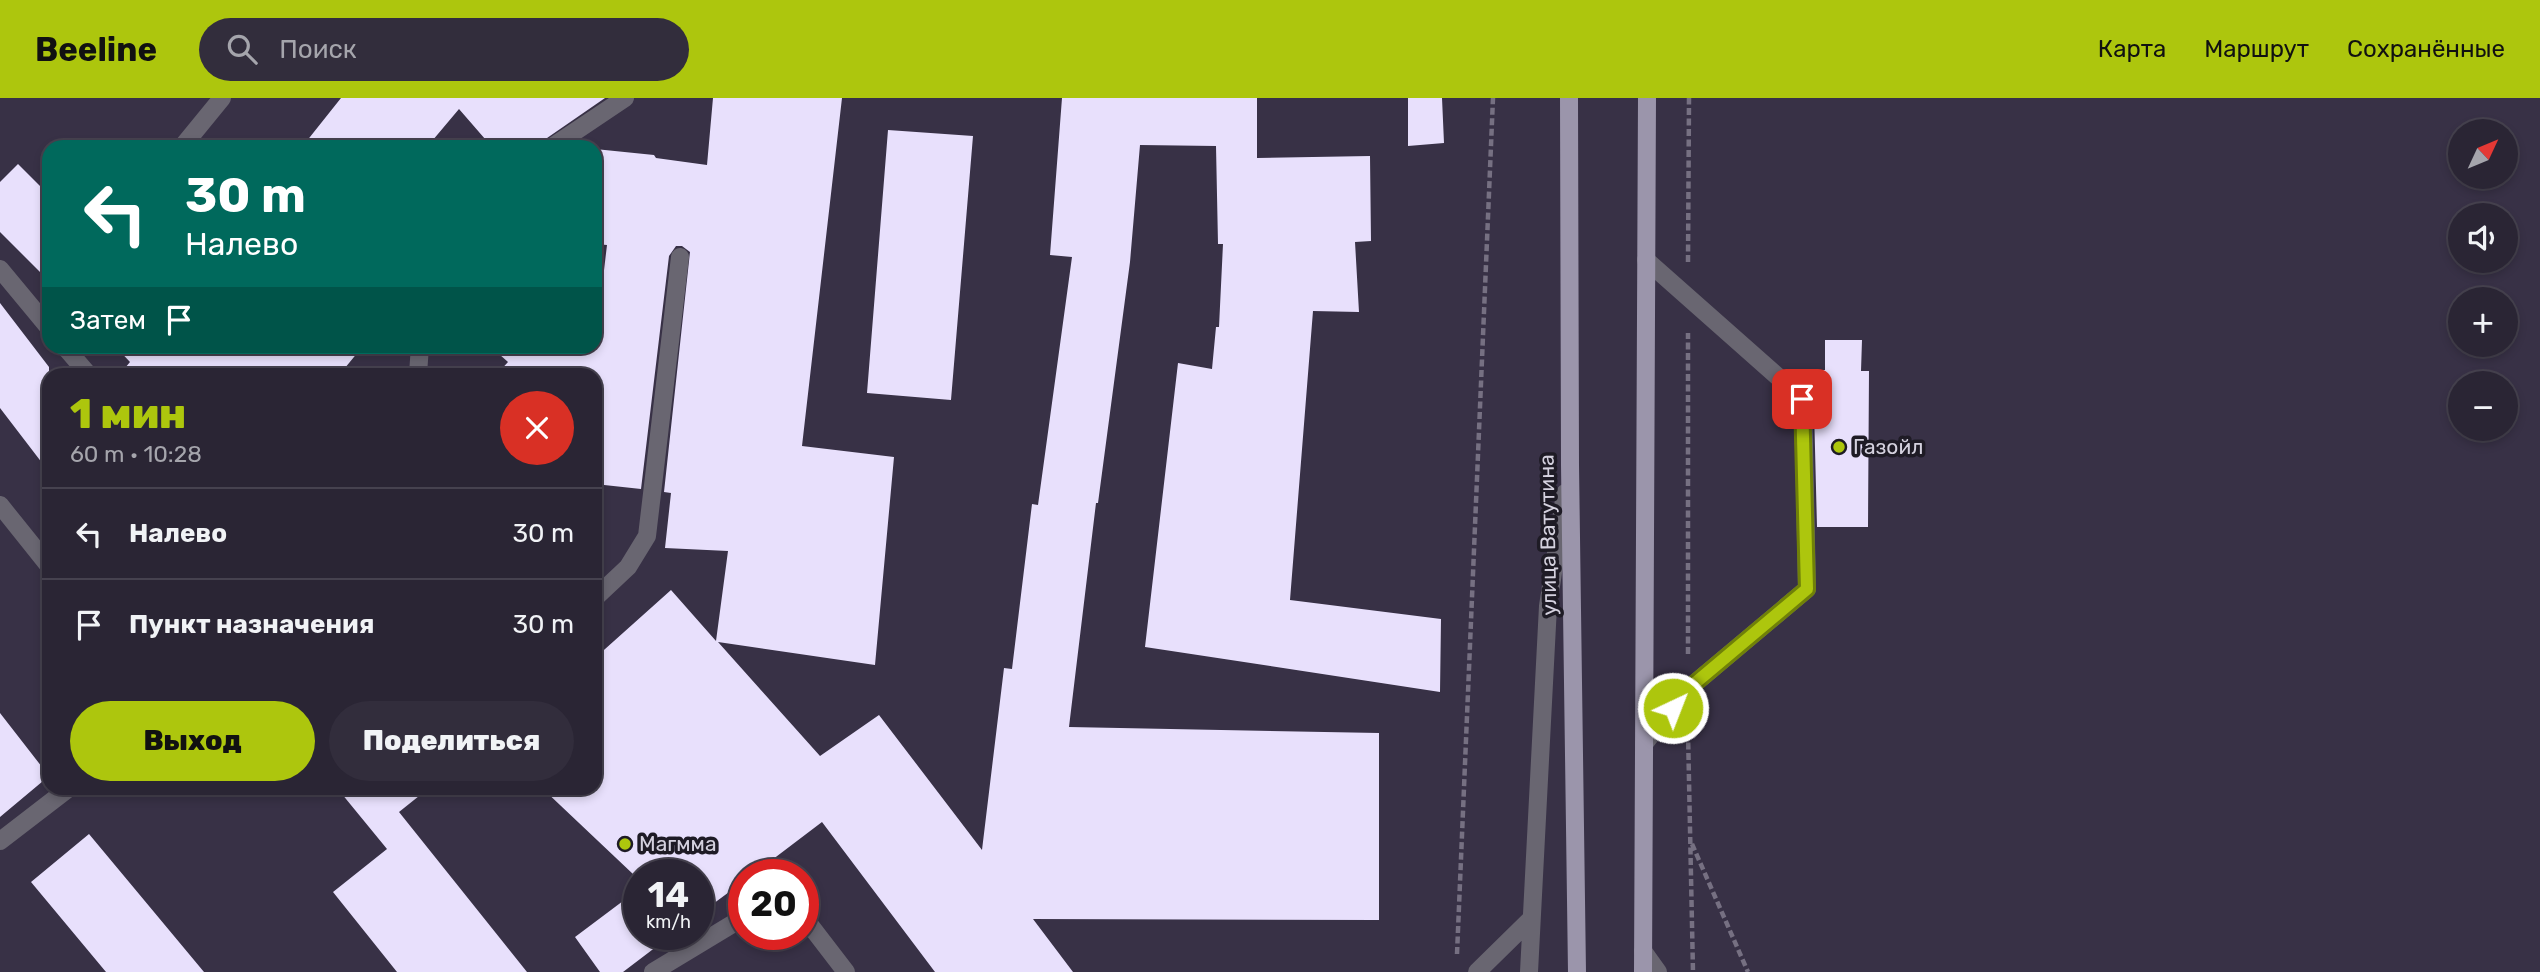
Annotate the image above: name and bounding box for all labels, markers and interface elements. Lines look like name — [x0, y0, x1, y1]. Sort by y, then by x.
search box — [199, 18, 689, 81]
text: Beeline — [35, 30, 157, 69]
icon: search — [223, 30, 261, 68]
text: Поиск — [279, 34, 357, 65]
text: Карта — [2098, 35, 2166, 63]
text: Маршрут — [2204, 35, 2309, 63]
text: Сохранённые — [2347, 35, 2505, 63]
north arrow — [2448, 119, 2518, 189]
map controls — [2448, 119, 2518, 441]
text: 30 m — [185, 166, 306, 224]
icon: left — [70, 168, 161, 259]
button: sound — [2448, 203, 2518, 273]
text: Налево — [185, 225, 298, 263]
button: + — [2448, 287, 2518, 357]
icon: arrive — [160, 301, 198, 339]
text: Затем — [70, 305, 146, 336]
pin — [1772, 369, 1832, 429]
button: − — [2448, 371, 2518, 441]
icon: arrive — [1783, 380, 1821, 418]
text: 1 мин — [70, 389, 186, 439]
button: close — [500, 391, 574, 465]
place label: Газойл — [1853, 434, 1923, 459]
marker: Газойл — [1831, 439, 1847, 455]
text: 60 m · 10:28 — [70, 440, 202, 468]
street label: улица Ватутина — [1534, 454, 1561, 616]
icon: left — [70, 515, 108, 553]
text: Налево — [129, 518, 227, 549]
text: 30 m — [512, 518, 574, 549]
icon: arrive — [70, 606, 108, 644]
text: Пункт назначения — [129, 609, 374, 640]
text: 30 m — [512, 609, 574, 640]
position arrow — [1636, 671, 1710, 745]
button: Выход — [70, 701, 315, 781]
button: Поделиться — [329, 701, 574, 781]
place label: Магмма — [639, 831, 717, 856]
marker: Магмма — [617, 836, 633, 852]
speed limit sign: 20 — [728, 859, 819, 950]
text: 14 — [648, 874, 689, 916]
text: km/h — [646, 911, 691, 933]

